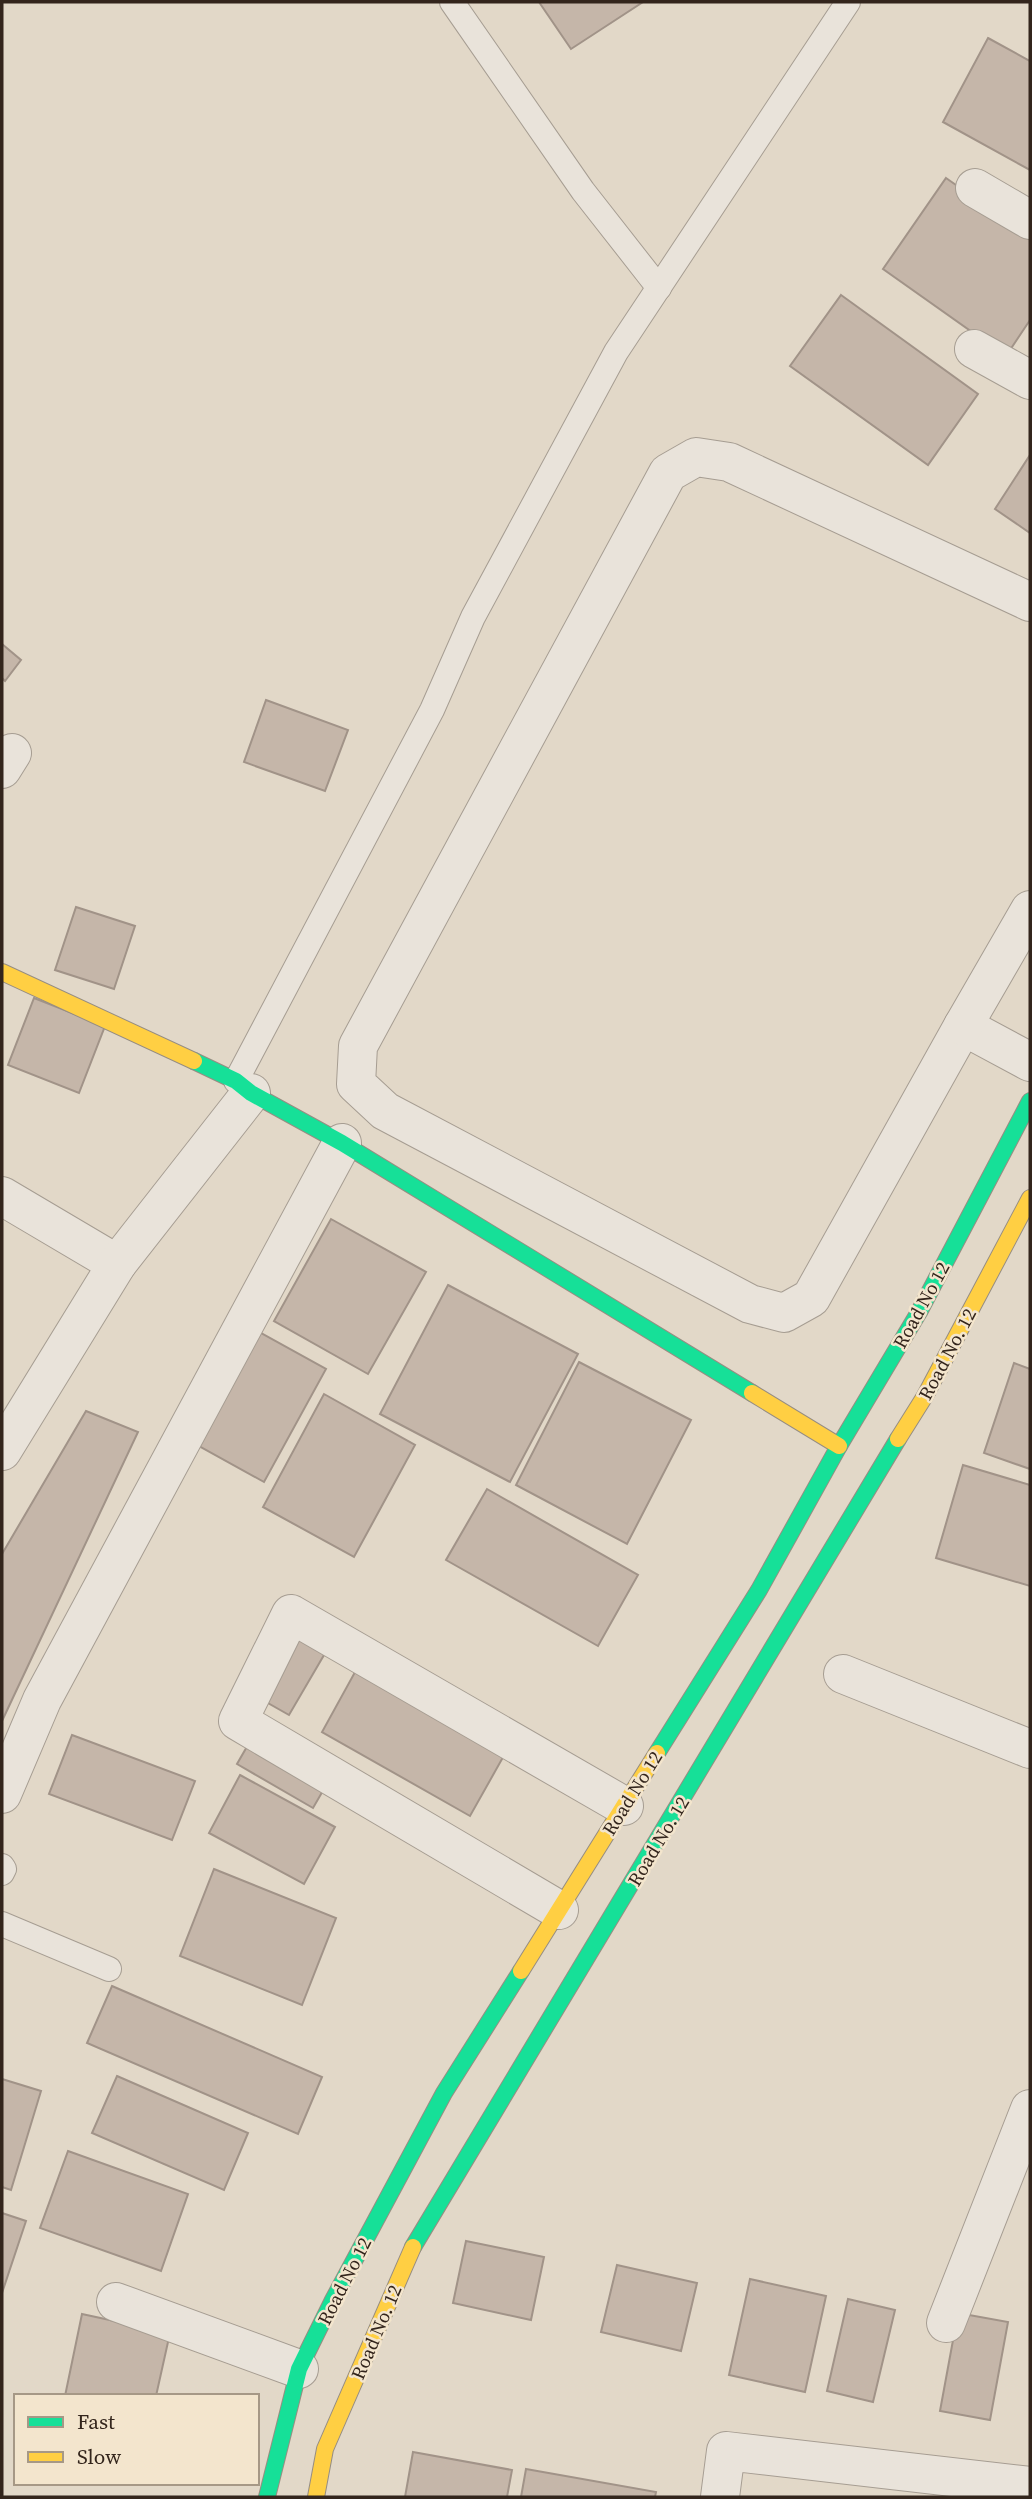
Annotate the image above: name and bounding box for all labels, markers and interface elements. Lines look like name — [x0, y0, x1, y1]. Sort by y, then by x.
street label: Road No 12 — [887, 1257, 955, 1353]
street label: Road No. 12 — [912, 1304, 982, 1404]
street label: Road No 12 — [596, 1746, 668, 1840]
street label: Road No. 12 — [621, 1791, 695, 1891]
street label: Road No 12 — [311, 2233, 377, 2329]
street label: Road No. 12 — [344, 2281, 408, 2383]
legend — [14, 2394, 259, 2485]
text: Fast — [77, 2407, 115, 2436]
text: Slow — [77, 2442, 121, 2471]

